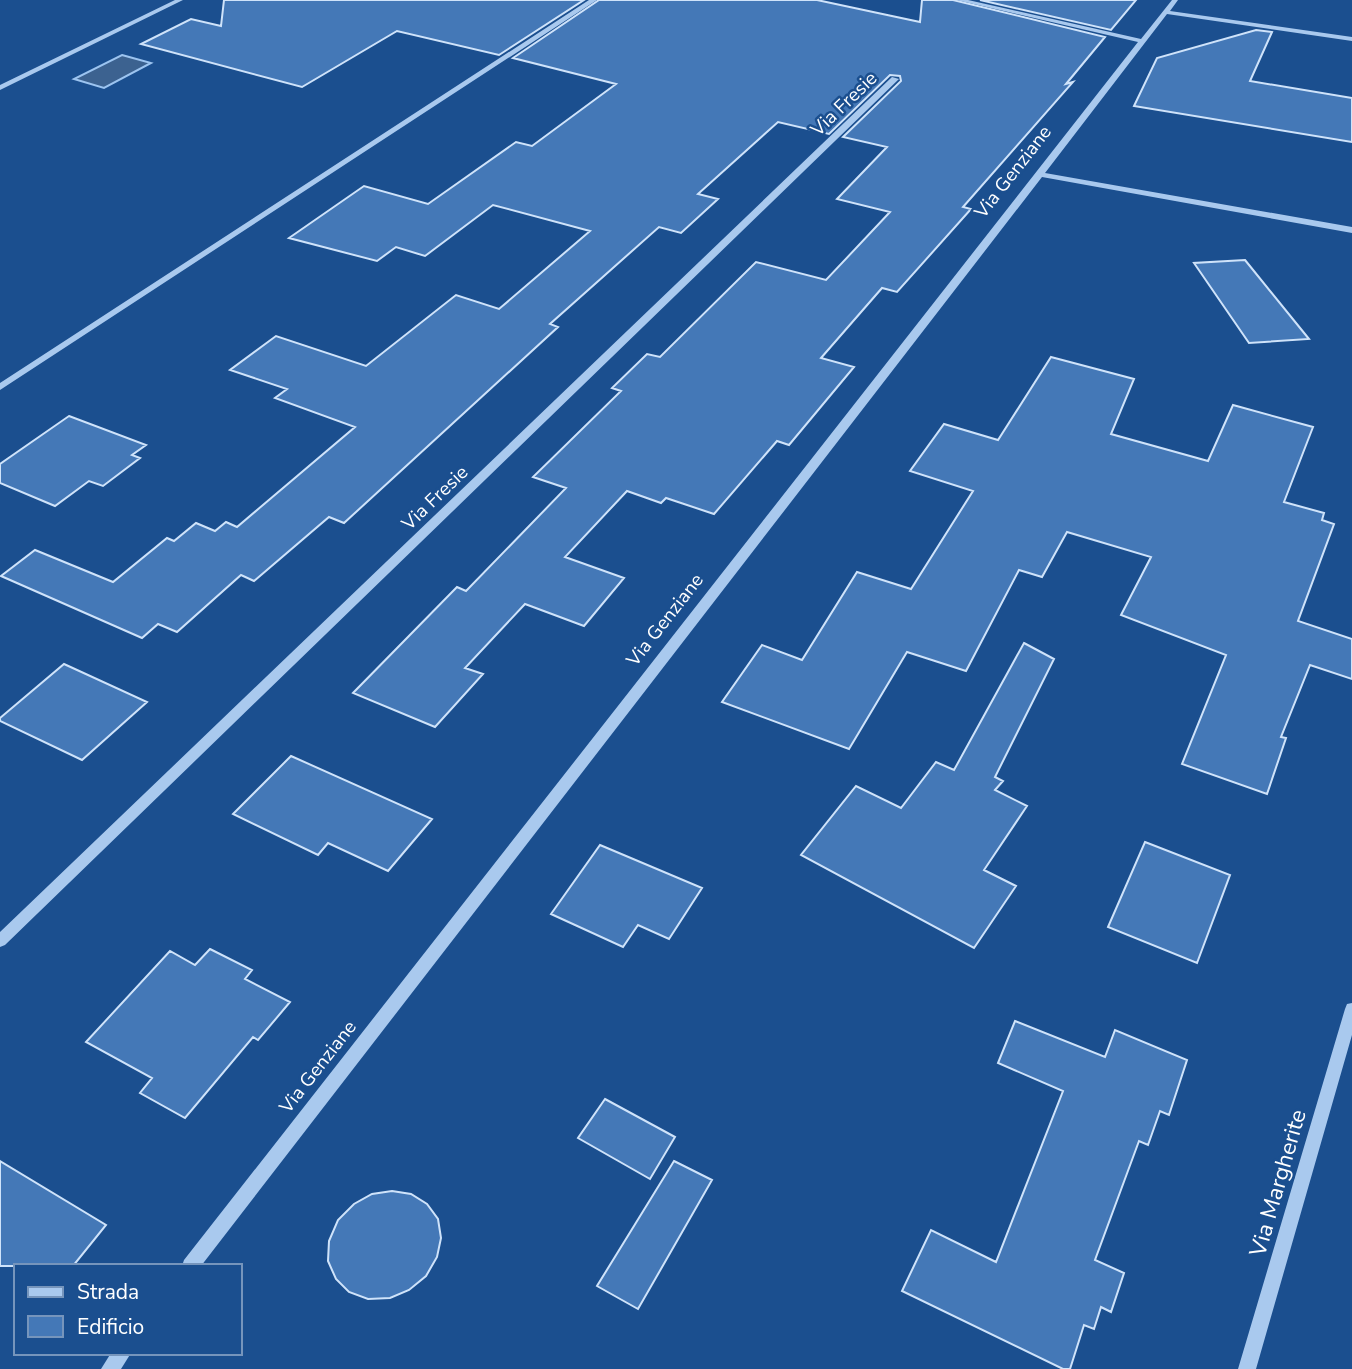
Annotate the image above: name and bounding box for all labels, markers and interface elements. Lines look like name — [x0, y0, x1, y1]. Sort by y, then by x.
street label: Via Fresie — [804, 66, 883, 143]
street label: Via Genziane — [968, 120, 1058, 225]
street label: Via Fresie — [395, 460, 474, 537]
street label: Via Genziane — [620, 568, 710, 673]
street label: Via Genziane — [273, 1015, 363, 1120]
street label: Via Margherite — [1242, 1106, 1314, 1261]
legend — [14, 1264, 242, 1355]
text: Strada — [77, 1278, 139, 1306]
text: Edificio — [77, 1313, 144, 1341]

